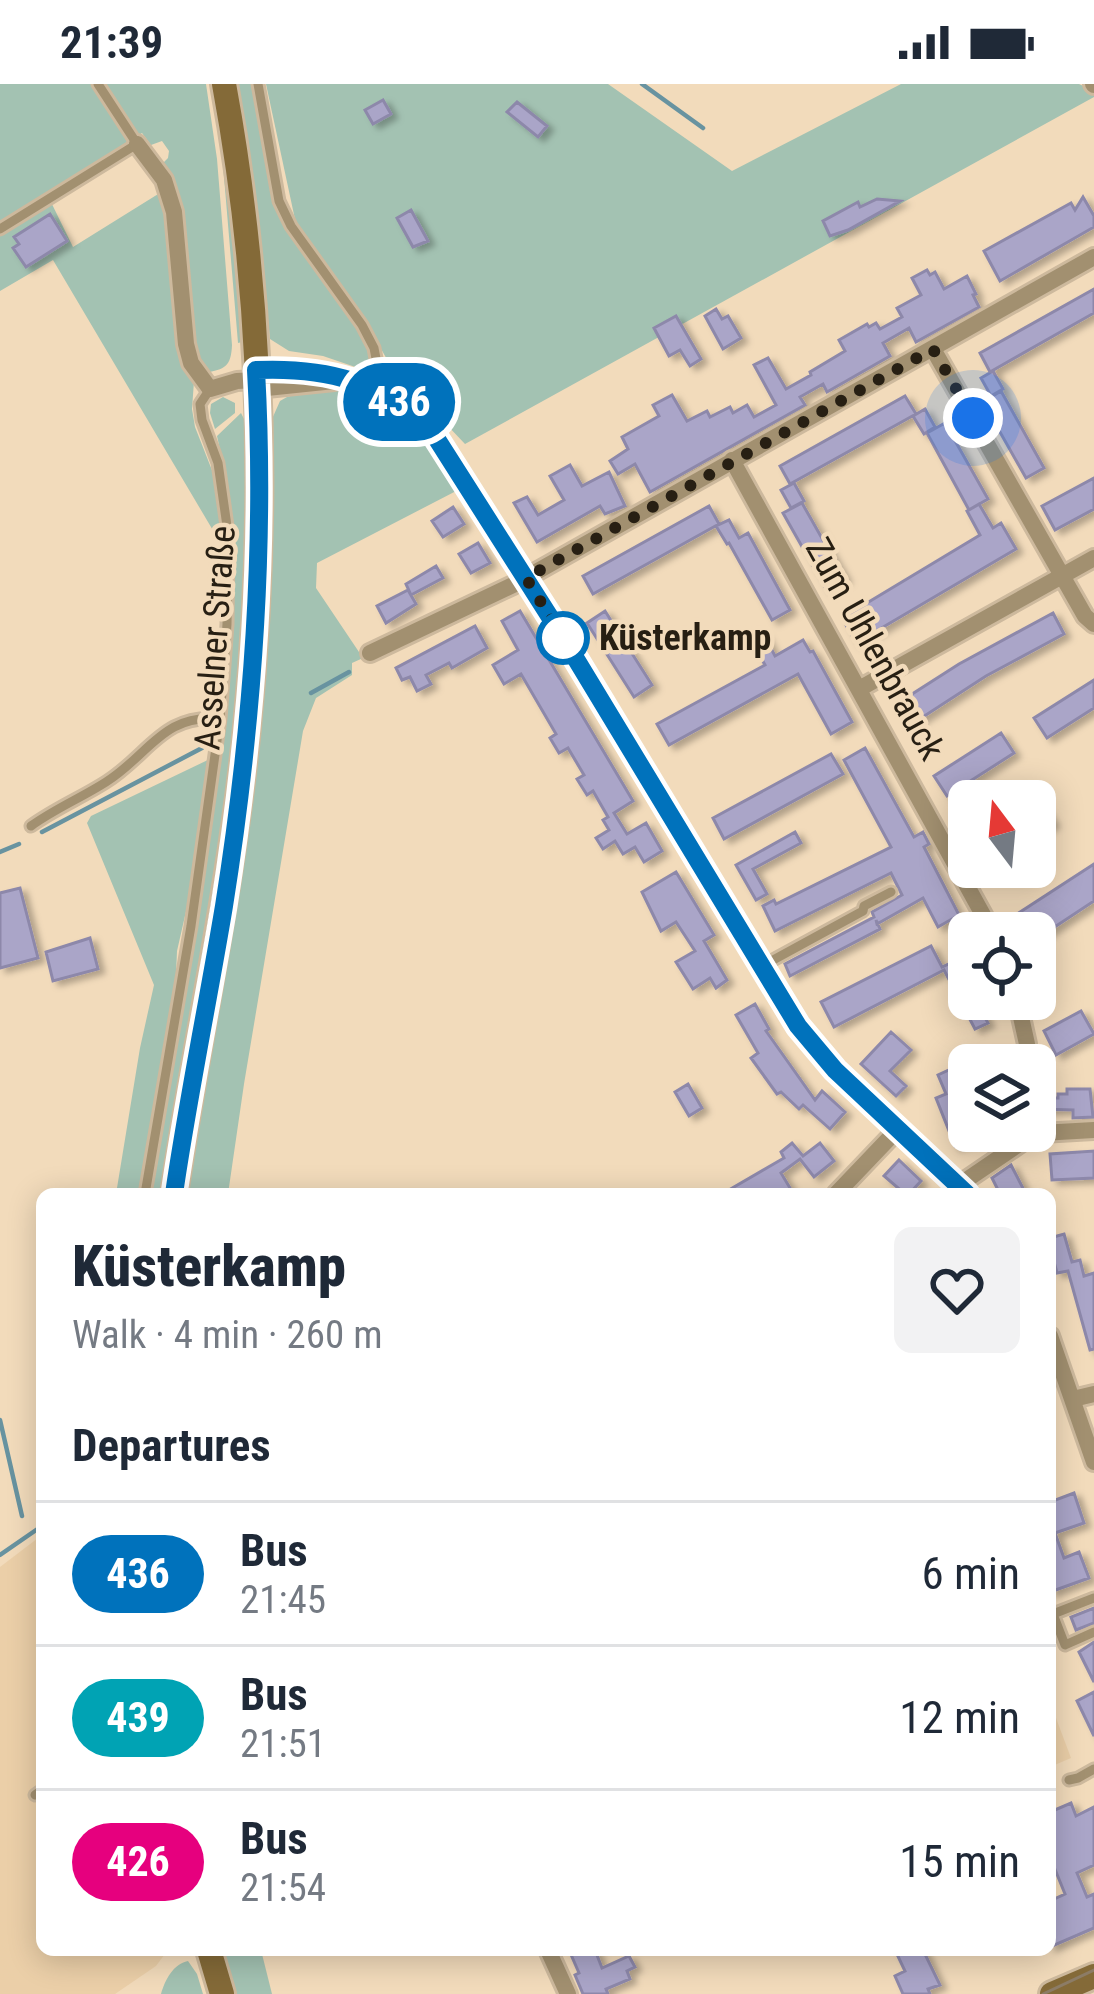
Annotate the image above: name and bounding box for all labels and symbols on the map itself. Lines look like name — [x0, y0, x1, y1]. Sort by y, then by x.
line badge: 436 — [330, 363, 468, 441]
your location — [943, 388, 1003, 448]
street label: Asselner Straße — [186, 524, 244, 752]
street label: Zum Uhlenbrauck — [797, 531, 953, 767]
marker: Küsterkamp — [538, 613, 588, 663]
place label: Küsterkamp — [599, 617, 771, 659]
north arrow — [948, 780, 1056, 888]

